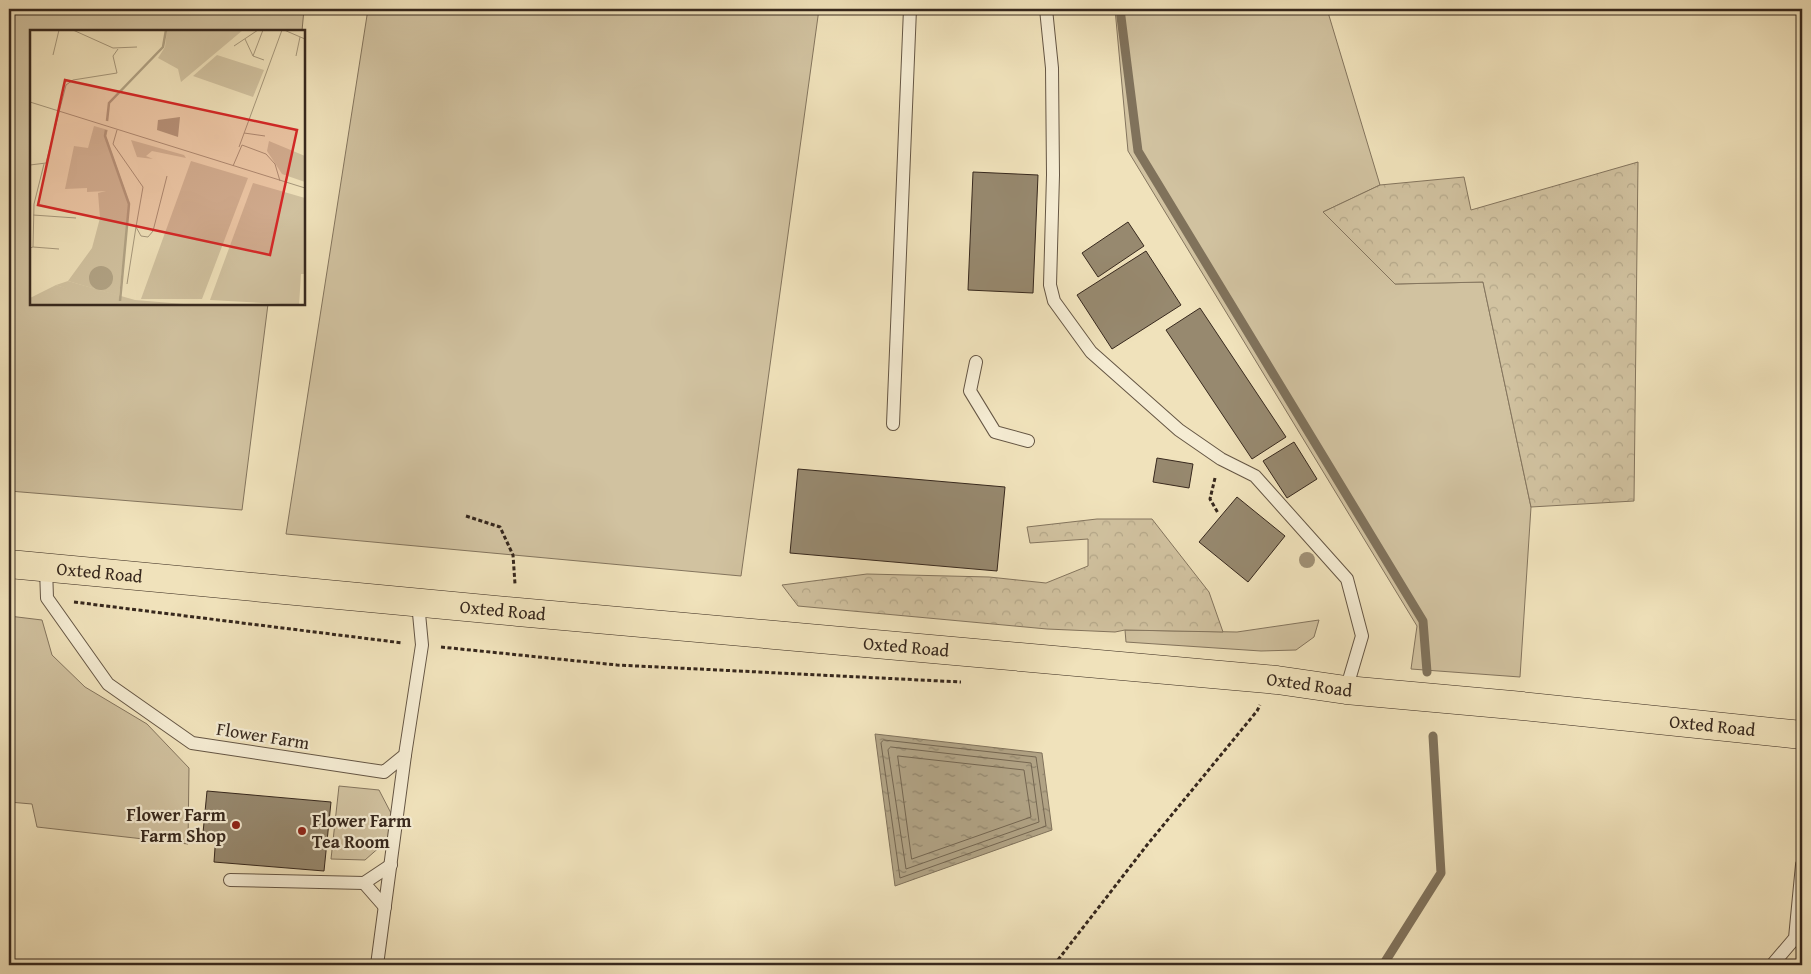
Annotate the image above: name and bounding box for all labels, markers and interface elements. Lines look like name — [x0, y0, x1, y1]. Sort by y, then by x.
inset map — [30, 30, 305, 305]
street label: Oxted Road — [55, 555, 144, 590]
street label: Oxted Road — [459, 593, 547, 627]
street label: Oxted Road — [862, 629, 951, 664]
street label: Oxted Road — [1265, 665, 1354, 704]
street label: Oxted Road — [1668, 707, 1757, 743]
street label: Flower Farm — [215, 715, 312, 756]
place label: Flower Farm Farm Shop — [127, 801, 227, 849]
place label: Flower Farm Tea Room — [312, 807, 412, 855]
marker: Flower Farm Farm Shop — [230, 819, 242, 831]
marker: Flower Farm Tea Room — [296, 825, 308, 837]

